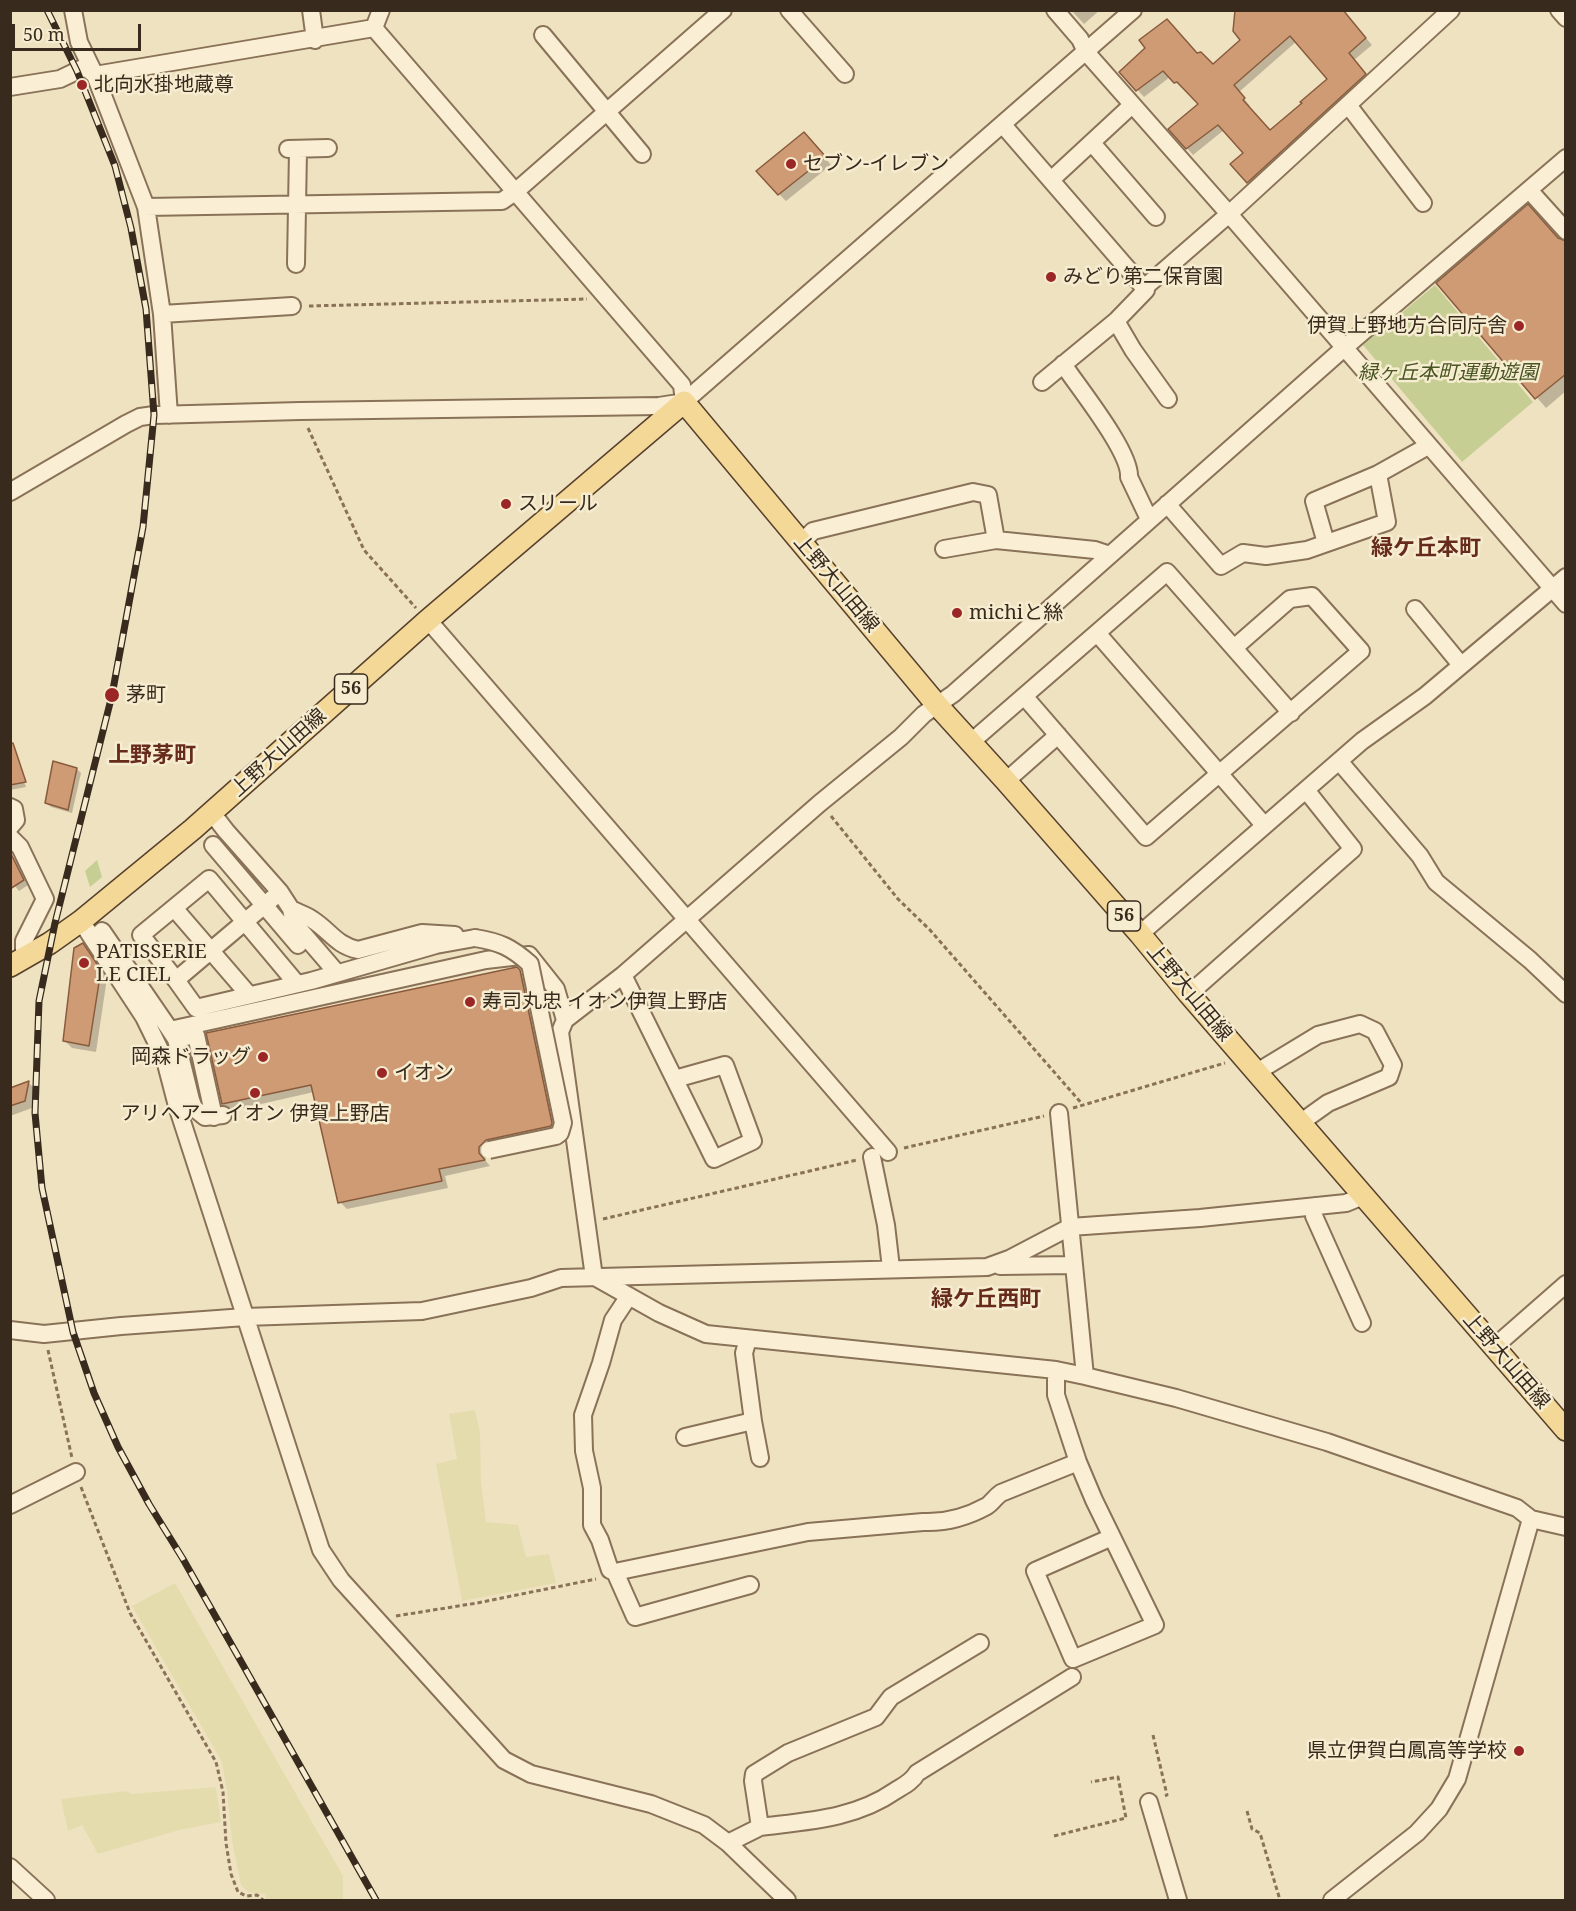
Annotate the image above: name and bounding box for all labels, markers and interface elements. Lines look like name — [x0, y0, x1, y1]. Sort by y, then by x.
scale bar — [15, 12, 144, 50]
text: 50 m — [23, 22, 65, 46]
place label: 北向水掛地蔵尊 — [94, 73, 234, 97]
marker: 北向水掛地蔵尊 — [75, 78, 89, 92]
place label: セブン-イレブン — [803, 152, 949, 176]
marker: セブン-イレブン — [784, 157, 798, 171]
place label: みどり第二保育園 — [1063, 265, 1223, 289]
marker: みどり第二保育園 — [1044, 270, 1058, 284]
place label: 伊賀上野地方合同庁舎 — [1307, 314, 1507, 338]
marker: 伊賀上野地方合同庁舎 — [1512, 319, 1526, 333]
park label: 緑ヶ丘本町運動遊園 — [1358, 361, 1538, 385]
place label: スリール — [518, 492, 598, 516]
marker: スリール — [499, 497, 513, 511]
street label: 上野大山田線 — [788, 530, 884, 638]
district label: 緑ケ丘本町 — [1371, 536, 1481, 562]
place label: michiと絲 — [969, 601, 1063, 625]
marker: michiと絲 — [950, 606, 964, 620]
road number: 56 — [334, 674, 368, 704]
place label: 茅町 — [126, 683, 166, 707]
marker: 茅町 — [103, 686, 121, 704]
street label: 上野大山田線 — [226, 704, 332, 802]
district label: 上野茅町 — [108, 743, 196, 769]
road number: 56 — [1108, 901, 1140, 931]
street label: 上野大山田線 — [1141, 939, 1237, 1047]
place label: PATISSERIE LE CIEL — [96, 940, 207, 987]
marker: PATISSERIE LE CIEL — [77, 956, 91, 970]
place label: 寿司丸忠 イオン伊賀上野店 — [482, 990, 727, 1014]
marker: 寿司丸忠 イオン伊賀上野店 — [463, 995, 477, 1009]
place label: 岡森ドラッグ — [131, 1045, 251, 1069]
marker: 岡森ドラッグ — [256, 1050, 270, 1064]
place label: イオン — [394, 1061, 454, 1085]
marker: イオン — [375, 1066, 389, 1080]
marker: アリヘアー イオン 伊賀上野店 — [248, 1086, 262, 1100]
place label: アリヘアー イオン 伊賀上野店 — [120, 1102, 390, 1126]
district label: 緑ケ丘西町 — [931, 1287, 1041, 1313]
street label: 上野大山田線 — [1458, 1308, 1554, 1414]
place label: 県立伊賀白鳳高等学校 — [1307, 1739, 1507, 1763]
marker: 県立伊賀白鳳高等学校 — [1512, 1744, 1526, 1758]

